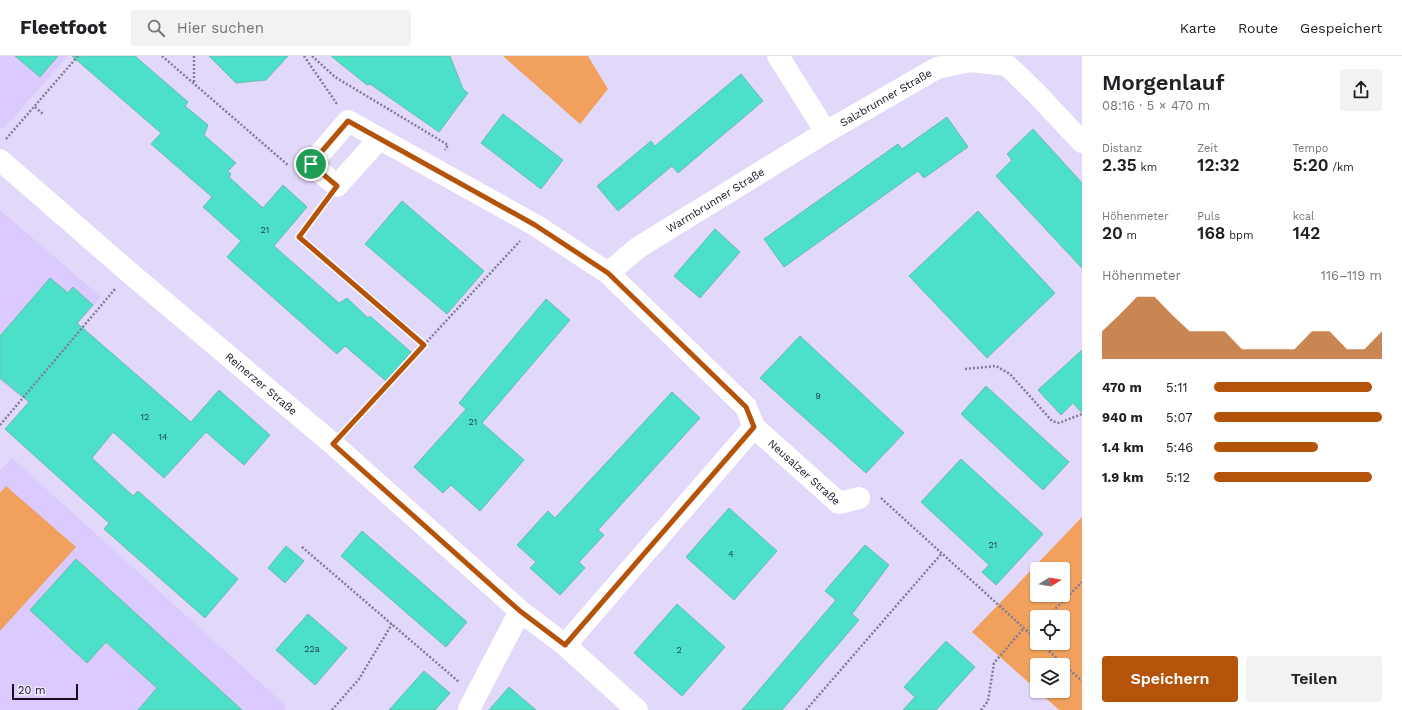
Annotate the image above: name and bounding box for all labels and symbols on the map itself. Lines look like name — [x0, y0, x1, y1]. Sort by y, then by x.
street label: Salzbrunner Straße — [837, 66, 934, 129]
pin — [294, 147, 328, 181]
street label: Warmbrunner Straße — [664, 165, 767, 235]
house number: 21 — [261, 225, 269, 235]
street label: Reinerzer Straße — [223, 350, 300, 418]
house number: 9 — [815, 391, 821, 401]
house number: 12 — [141, 412, 149, 422]
house number: 21 — [469, 417, 477, 427]
house number: 14 — [158, 432, 168, 442]
street label: Neusalzer Straße — [766, 436, 843, 508]
house number: 21 — [989, 540, 997, 550]
house number: 4 — [728, 549, 734, 559]
north arrow — [1030, 562, 1070, 602]
house number: 22a — [304, 644, 320, 654]
house number: 2 — [676, 645, 682, 655]
scale bar — [12, 682, 78, 701]

